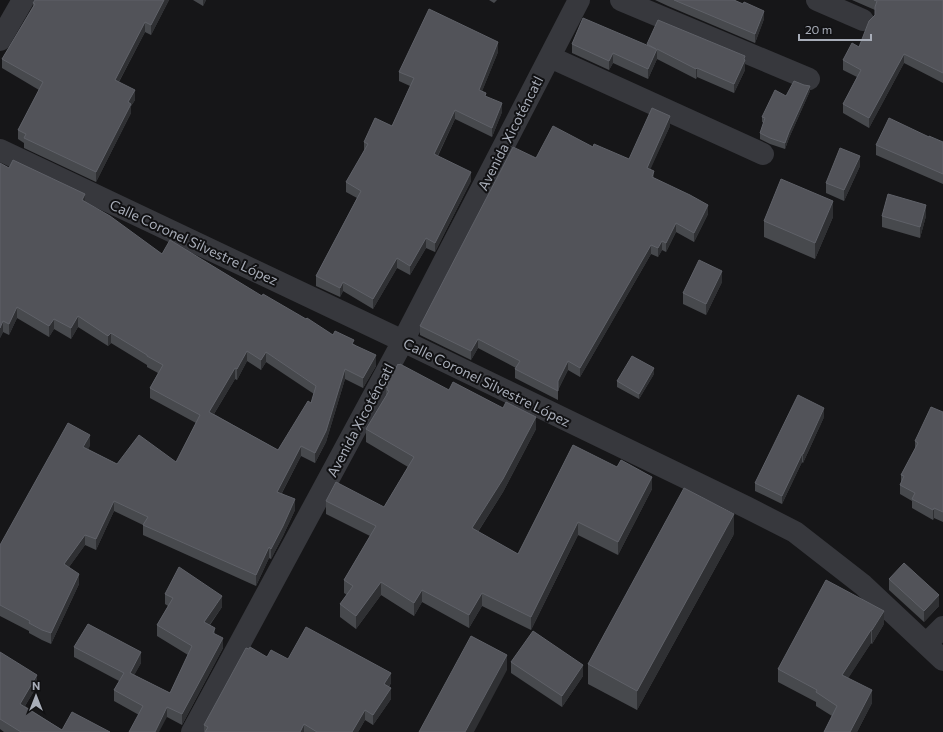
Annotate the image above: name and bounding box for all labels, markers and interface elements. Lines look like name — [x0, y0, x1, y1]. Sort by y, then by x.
scale bar — [799, 16, 871, 42]
text: 20 m — [805, 22, 832, 36]
street label: Avenida Xicoténcatl — [474, 73, 546, 193]
street label: Calle Coronel Silvestre López — [107, 196, 281, 289]
street label: Calle Coronel Silvestre López — [401, 334, 573, 430]
street label: Avenida Xicoténcatl — [323, 360, 397, 480]
north arrow — [16, 676, 56, 716]
text: N — [32, 679, 40, 692]

